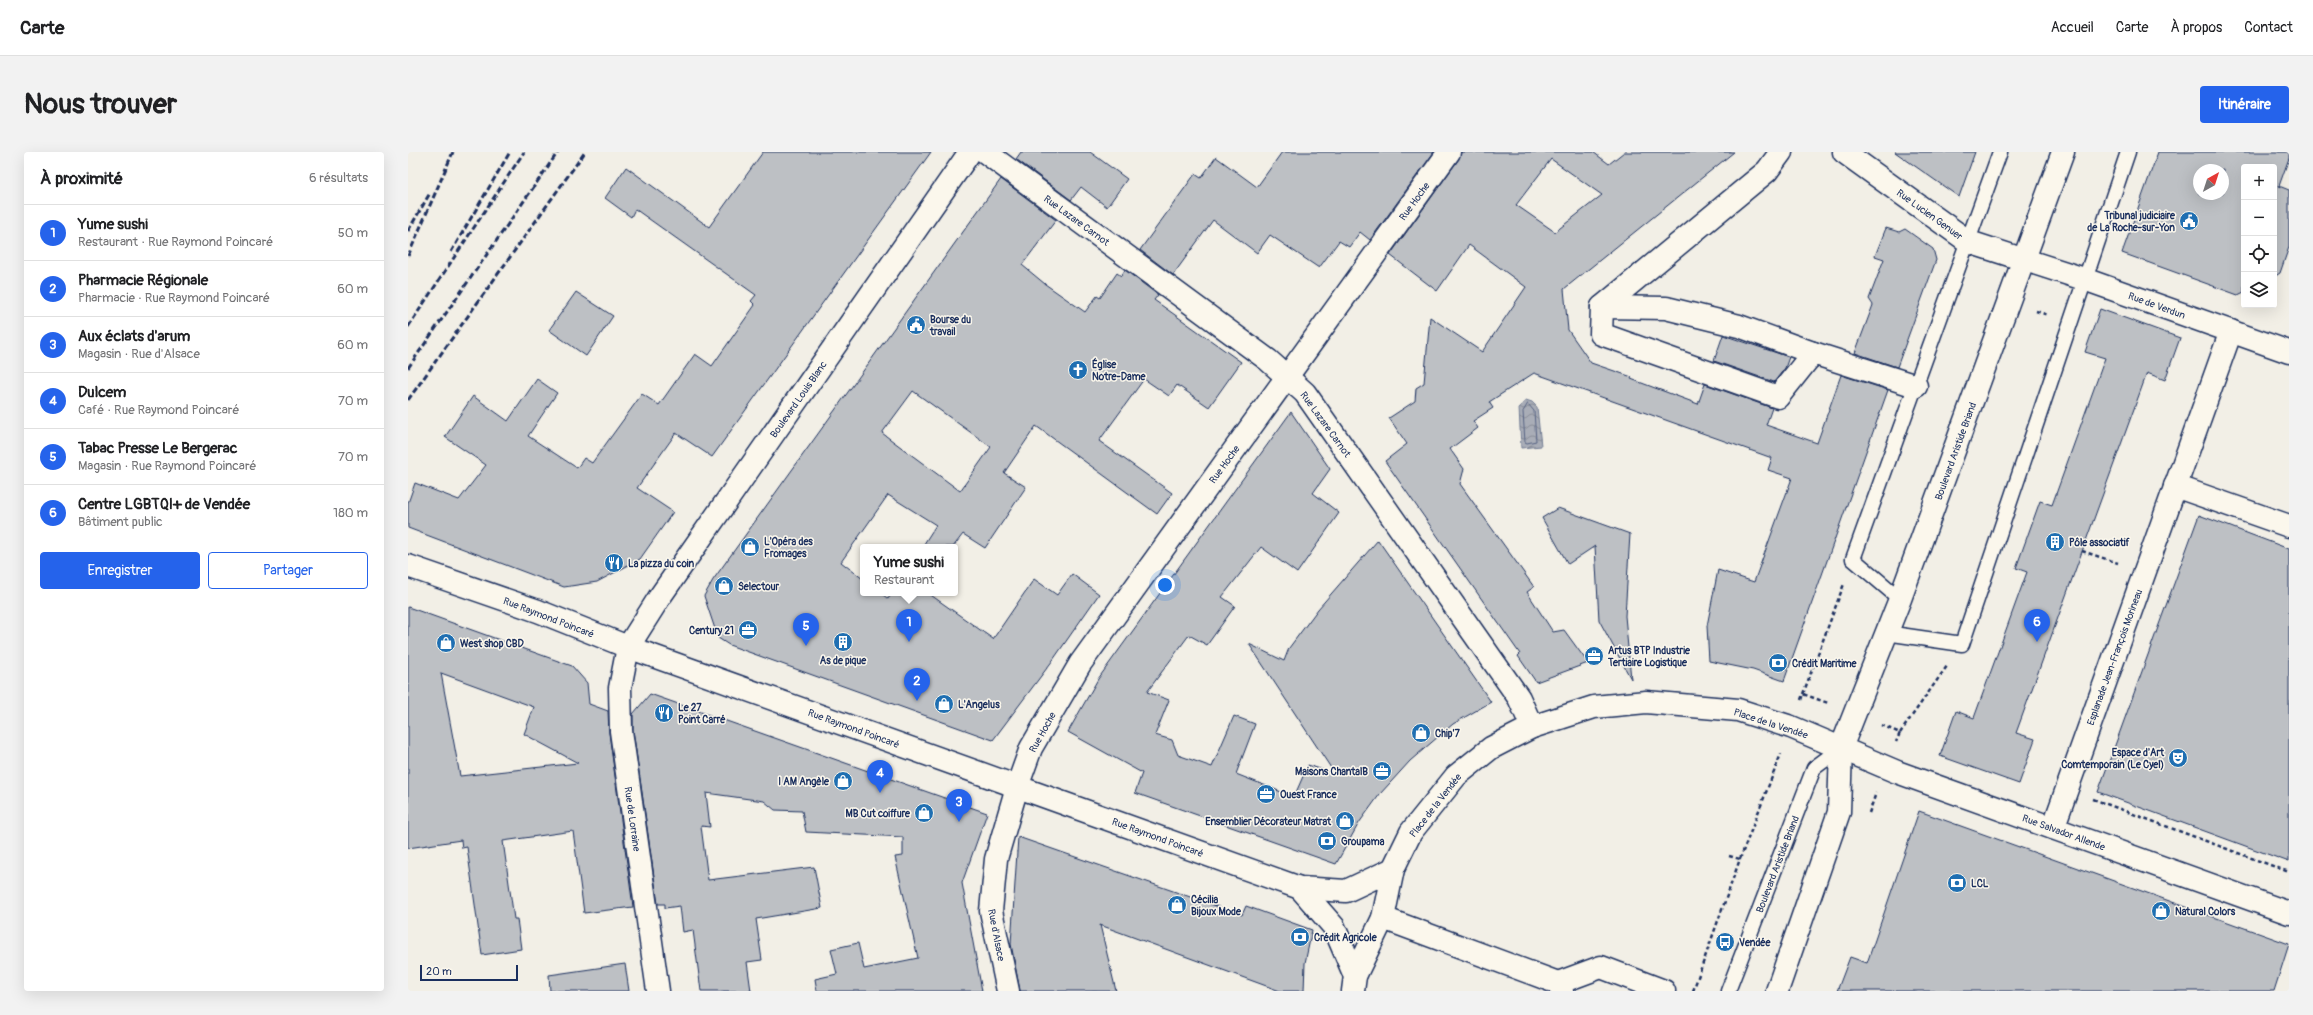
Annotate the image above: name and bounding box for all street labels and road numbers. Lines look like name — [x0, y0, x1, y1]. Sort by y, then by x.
street label: Rue Hoche — [1397, 180, 1433, 223]
street label: Rue Lucien Genuer — [1894, 187, 1965, 243]
street label: Rue Lazare Carnot — [1041, 193, 1112, 249]
street label: Rue de Verdun — [2126, 290, 2187, 322]
street label: Boulevard Louis Blanc — [768, 359, 830, 440]
street label: Rue Lazare Carnot — [1297, 389, 1354, 461]
street label: Boulevard Aristide Briand — [1933, 401, 1979, 502]
street label: Rue Hoche — [1207, 443, 1243, 486]
street label: Esplanade Jean-François Morineau — [2085, 588, 2145, 727]
street label: Rue Raymond Poincaré — [502, 595, 596, 641]
street label: Place de la Vendée — [1732, 706, 1809, 742]
street label: Rue Raymond Poincaré — [806, 707, 901, 751]
street label: Rue Hoche — [1027, 710, 1059, 755]
street label: Place de la Vendée — [1407, 771, 1464, 840]
street label: Rue de Lorraine — [622, 786, 642, 852]
street label: Rue Salvador Allende — [2021, 812, 2107, 854]
street label: Boulevard Aristide Briand — [1754, 814, 1802, 915]
street label: Rue Raymond Poincaré — [1110, 816, 1205, 860]
street label: Rue d'Alsace — [985, 908, 1007, 962]

